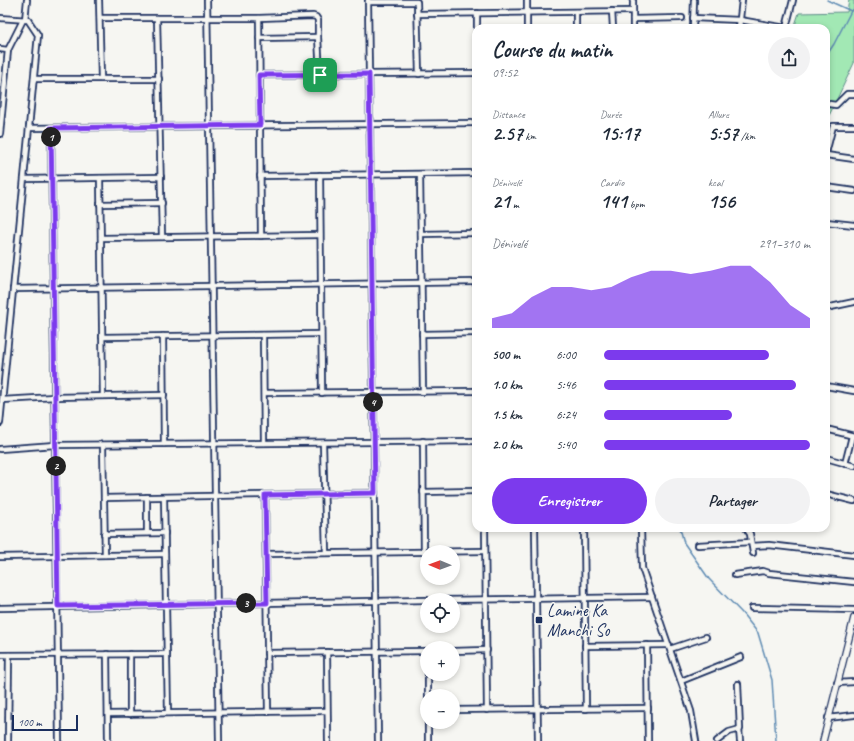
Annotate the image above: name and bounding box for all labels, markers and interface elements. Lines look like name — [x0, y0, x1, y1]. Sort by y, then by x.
text: Course du matin — [492, 36, 612, 64]
button: share — [768, 37, 810, 79]
pin — [303, 58, 337, 92]
icon: arrive — [309, 64, 331, 86]
text: 09:52 — [492, 65, 518, 81]
text: Distance — [492, 107, 525, 121]
text: Durée — [600, 107, 622, 121]
text: Allure — [708, 107, 729, 121]
text: 2.57 — [492, 121, 523, 146]
text: 15:17 — [600, 121, 640, 146]
text: 5:57 — [708, 121, 738, 146]
pin: 1 — [41, 127, 61, 147]
text: km — [523, 129, 536, 143]
text: /km — [738, 129, 755, 143]
text: 1 — [49, 130, 53, 144]
text: Dénivelé — [492, 175, 522, 189]
text: Cardio — [600, 175, 624, 189]
text: kcal — [708, 175, 723, 189]
text: 21 — [492, 189, 510, 214]
text: 141 — [600, 189, 627, 214]
text: 156 — [708, 189, 735, 214]
text: m — [510, 197, 519, 211]
text: bpm — [627, 197, 645, 211]
text: Dénivelé — [492, 236, 527, 252]
text: 291–310 m — [759, 236, 810, 252]
text: 500 m — [492, 347, 520, 363]
text: 6:00 — [556, 347, 576, 363]
text: 1.0 km — [492, 377, 522, 393]
text: 5:46 — [556, 377, 576, 393]
pin: 4 — [363, 392, 383, 412]
text: 4 — [371, 395, 375, 409]
text: 1.5 km — [492, 407, 522, 423]
text: 6:24 — [556, 407, 576, 423]
text: 2.0 km — [492, 437, 522, 453]
text: 5:40 — [556, 437, 576, 453]
pin: 2 — [46, 456, 66, 476]
text: 2 — [54, 459, 58, 473]
button: Enregistrer — [492, 478, 647, 524]
button: Partager — [655, 478, 810, 524]
north arrow — [420, 545, 460, 585]
map controls — [420, 545, 460, 729]
pin: 3 — [236, 593, 256, 613]
button: locate — [420, 593, 460, 633]
text: 3 — [244, 596, 248, 610]
place label: Lamine Ka Manchi So — [547, 600, 611, 641]
marker: Lamine Ka Manchi So — [534, 615, 544, 625]
button: + — [420, 641, 460, 681]
button: − — [420, 689, 460, 729]
scale bar — [12, 713, 78, 732]
text: 100 m — [18, 715, 42, 729]

